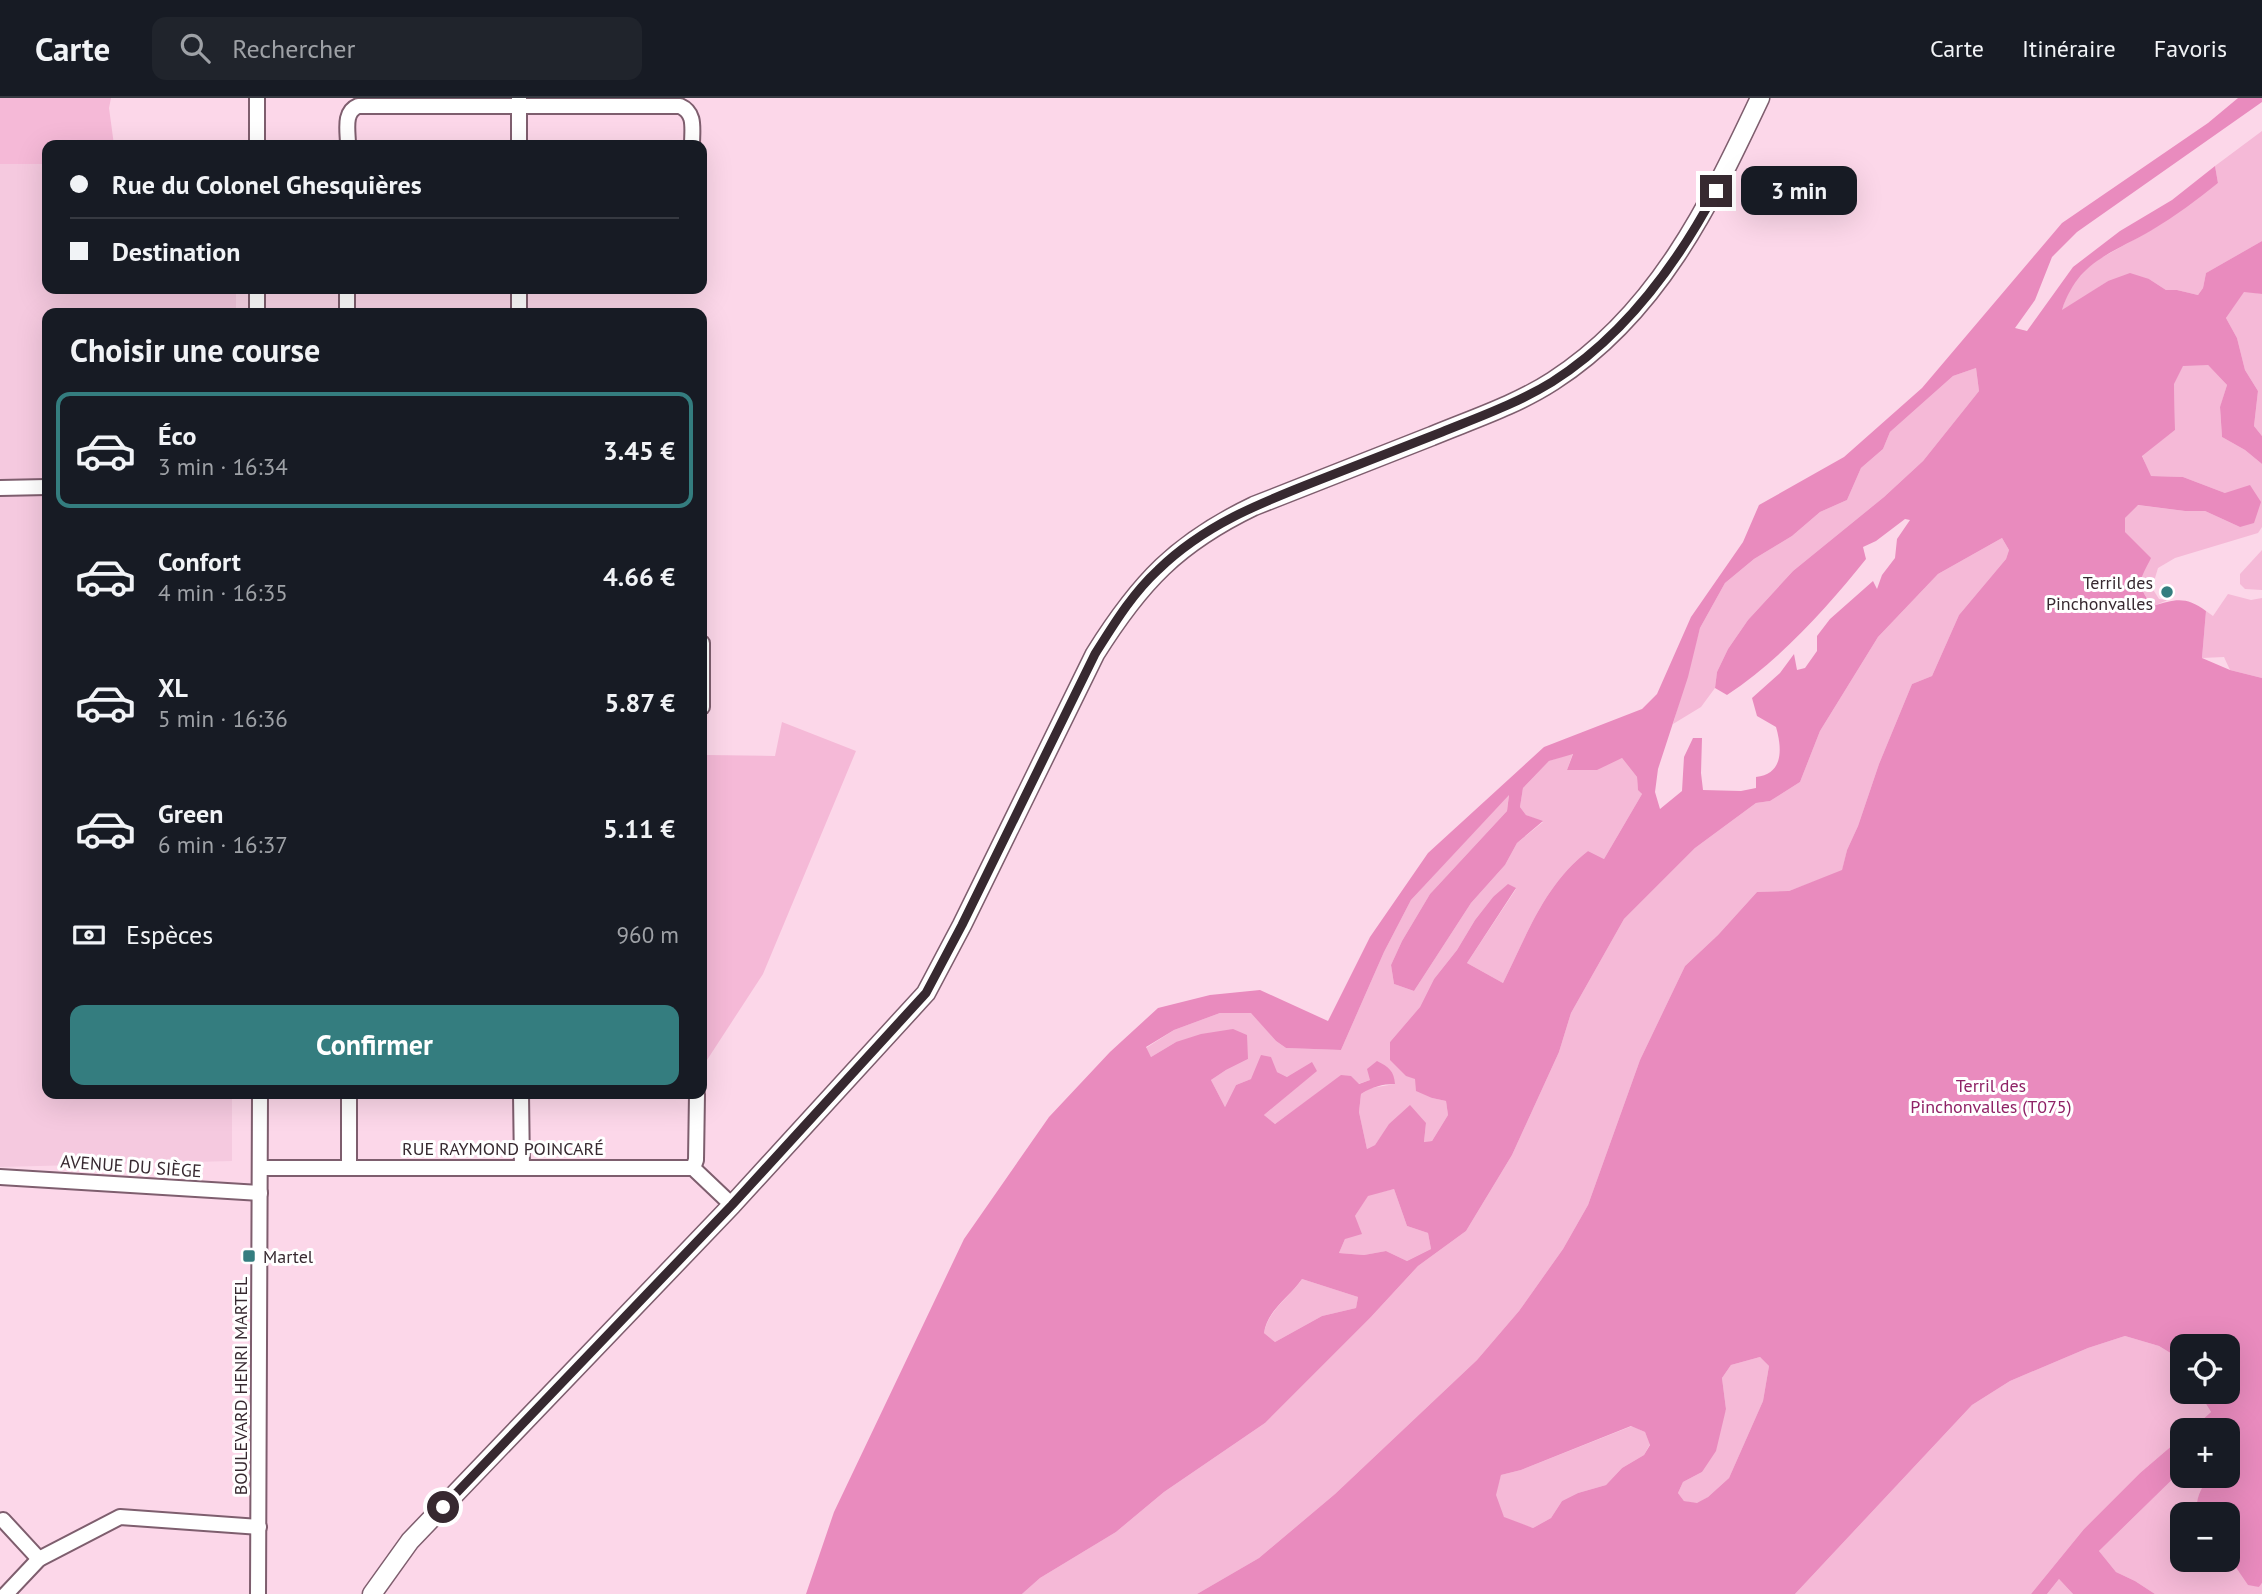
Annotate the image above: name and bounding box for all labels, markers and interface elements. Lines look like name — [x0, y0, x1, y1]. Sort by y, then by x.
search box — [152, 17, 642, 80]
text: Carte — [35, 27, 110, 70]
icon: search — [176, 29, 214, 67]
text: Rechercher — [232, 32, 355, 65]
text: Carte — [1930, 33, 1984, 64]
text: Itinéraire — [2022, 33, 2116, 64]
text: Favoris — [2154, 33, 2227, 64]
callout: 3 min — [1740, 166, 1856, 216]
text: Rue du Colonel Ghesquières — [112, 168, 422, 201]
route end — [1700, 175, 1732, 207]
text: 3 min — [1771, 176, 1827, 205]
text: Destination — [112, 235, 240, 268]
text: Choisir une course — [70, 329, 320, 371]
icon: car — [74, 419, 137, 482]
text: Éco — [158, 419, 196, 452]
text: 3.45 € — [603, 434, 675, 467]
text: 3 min · 16:34 — [158, 452, 288, 481]
icon: car — [74, 545, 137, 608]
text: Confort — [158, 545, 241, 578]
text: 4.66 € — [603, 560, 675, 593]
place label: Terril des Pinchonvalles — [2046, 571, 2153, 615]
text: 4 min · 16:35 — [158, 578, 288, 607]
marker: Terril des Pinchonvalles — [2159, 584, 2175, 600]
icon: car — [74, 671, 137, 734]
text: XL — [158, 671, 188, 704]
text: 5.87 € — [604, 686, 675, 719]
text: 5 min · 16:36 — [158, 704, 288, 733]
icon: car — [74, 797, 137, 860]
text: Green — [158, 797, 223, 830]
text: 5.11 € — [603, 812, 675, 845]
text: 6 min · 16:37 — [158, 830, 288, 859]
icon: cash — [70, 916, 108, 954]
text: Espèces — [126, 918, 213, 951]
text: 960 m — [617, 920, 679, 949]
button: Confirmer — [70, 1005, 679, 1085]
park label: Terril des Pinchonvalles (T075) — [1910, 1074, 2072, 1118]
street label: RUE RAYMOND POINCARÉ — [402, 1137, 604, 1160]
street label: AVENUE DU SIÈGE — [60, 1150, 202, 1182]
place label: Martel — [263, 1245, 314, 1268]
marker: Martel — [241, 1248, 257, 1264]
street label: BOULEVARD HENRI MARTEL — [229, 1277, 252, 1495]
map controls — [2170, 1334, 2240, 1572]
button: locate — [2170, 1334, 2240, 1404]
button: + — [2170, 1418, 2240, 1488]
route start — [427, 1491, 459, 1523]
button: − — [2170, 1502, 2240, 1572]

